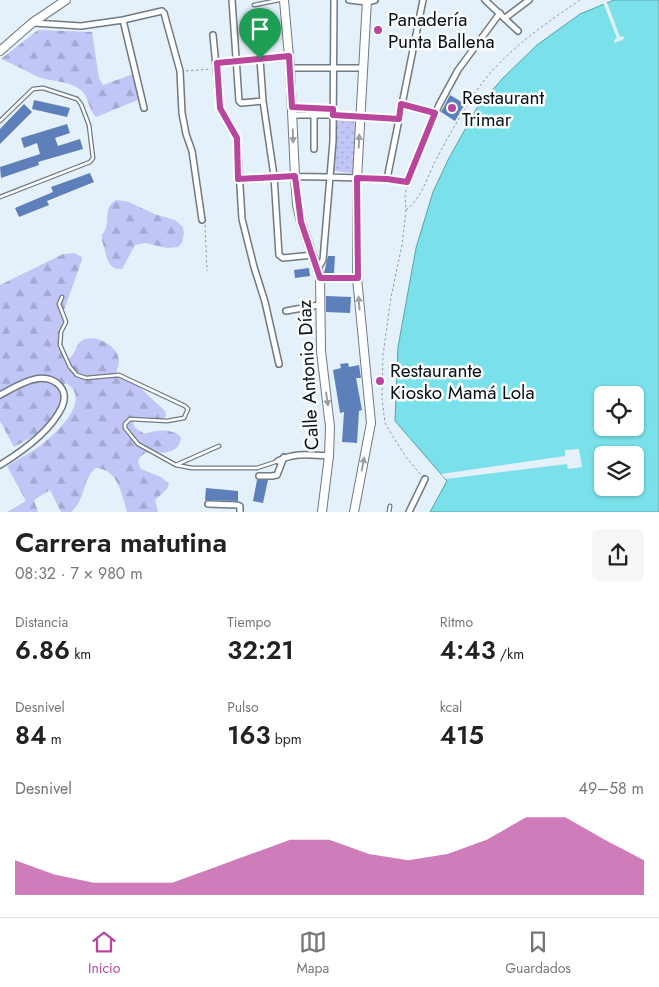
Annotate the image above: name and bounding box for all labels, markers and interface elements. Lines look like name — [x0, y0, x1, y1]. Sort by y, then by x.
place label: Panadería Punta Ballena — [388, 6, 495, 55]
pin — [239, 8, 281, 59]
icon: arrive — [246, 15, 274, 43]
marker: Panadería Punta Ballena — [372, 24, 384, 36]
place label: Restaurant Trimar — [462, 84, 544, 133]
marker: Restaurant Trimar — [446, 102, 458, 114]
one-way arrow — [290, 128, 298, 144]
one-way arrow — [355, 132, 363, 148]
one-way arrow — [355, 295, 363, 311]
street label: Calle Antonio Díaz — [291, 299, 325, 451]
place label: Restaurante Kiosko Mamá Lola — [390, 357, 535, 406]
marker: Restaurante Kiosko Mamá Lola — [374, 375, 386, 387]
map controls — [594, 386, 644, 496]
button: locate — [594, 386, 644, 436]
one-way arrow — [323, 391, 331, 407]
button: layers — [594, 446, 644, 496]
one-way arrow — [359, 457, 367, 472]
text: Carrera matutina — [15, 522, 227, 563]
button: share — [592, 529, 644, 581]
text: 08:32 · 7 × 980 m — [15, 562, 143, 585]
text: Distancia — [15, 612, 68, 632]
text: Tiempo — [227, 612, 271, 632]
text: Ritmo — [440, 612, 473, 632]
text: 6.86 — [15, 632, 70, 668]
text: 32:21 — [227, 632, 294, 668]
text: 4:43 — [440, 632, 496, 668]
text: km — [70, 644, 91, 664]
text: /km — [496, 644, 524, 664]
text: Desnivel — [15, 697, 65, 717]
text: Pulso — [227, 697, 259, 717]
text: kcal — [440, 697, 462, 717]
text: 84 — [15, 717, 47, 753]
text: 163 — [227, 717, 271, 753]
text: 415 — [440, 717, 484, 753]
text: m — [47, 729, 62, 749]
text: bpm — [271, 729, 302, 749]
text: Desnivel — [15, 777, 72, 800]
text: 49–58 m — [579, 777, 644, 800]
tab: Inicio — [88, 928, 120, 978]
tab: Mapa — [296, 928, 329, 978]
tab: Guardados — [505, 928, 571, 978]

